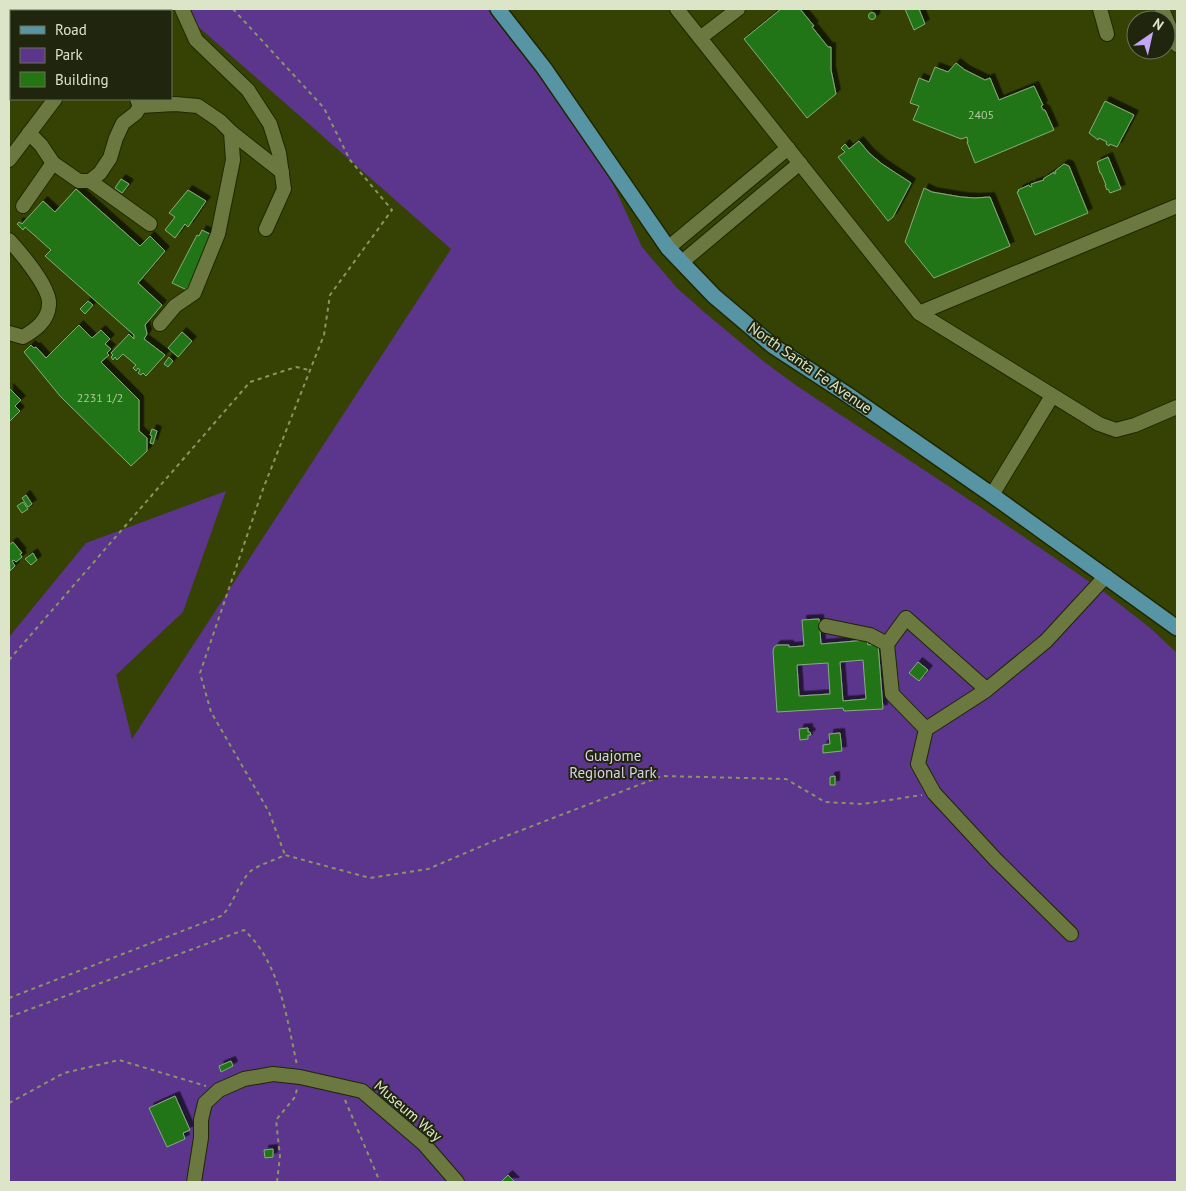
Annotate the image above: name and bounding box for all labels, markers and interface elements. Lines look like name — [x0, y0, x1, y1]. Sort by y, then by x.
legend — [10, 10, 172, 100]
north arrow — [1126, 10, 1176, 60]
text: N — [1149, 14, 1167, 34]
text: Road — [55, 20, 87, 39]
text: Park — [55, 45, 83, 64]
text: Building — [55, 70, 109, 89]
house number: 2405 — [968, 107, 994, 122]
street label: North Santa Fe Avenue — [745, 318, 876, 417]
house number: 2231 1/2 — [77, 390, 123, 405]
park label: Guajome Regional Park — [569, 746, 658, 782]
street label: Museum Way — [370, 1076, 446, 1145]

